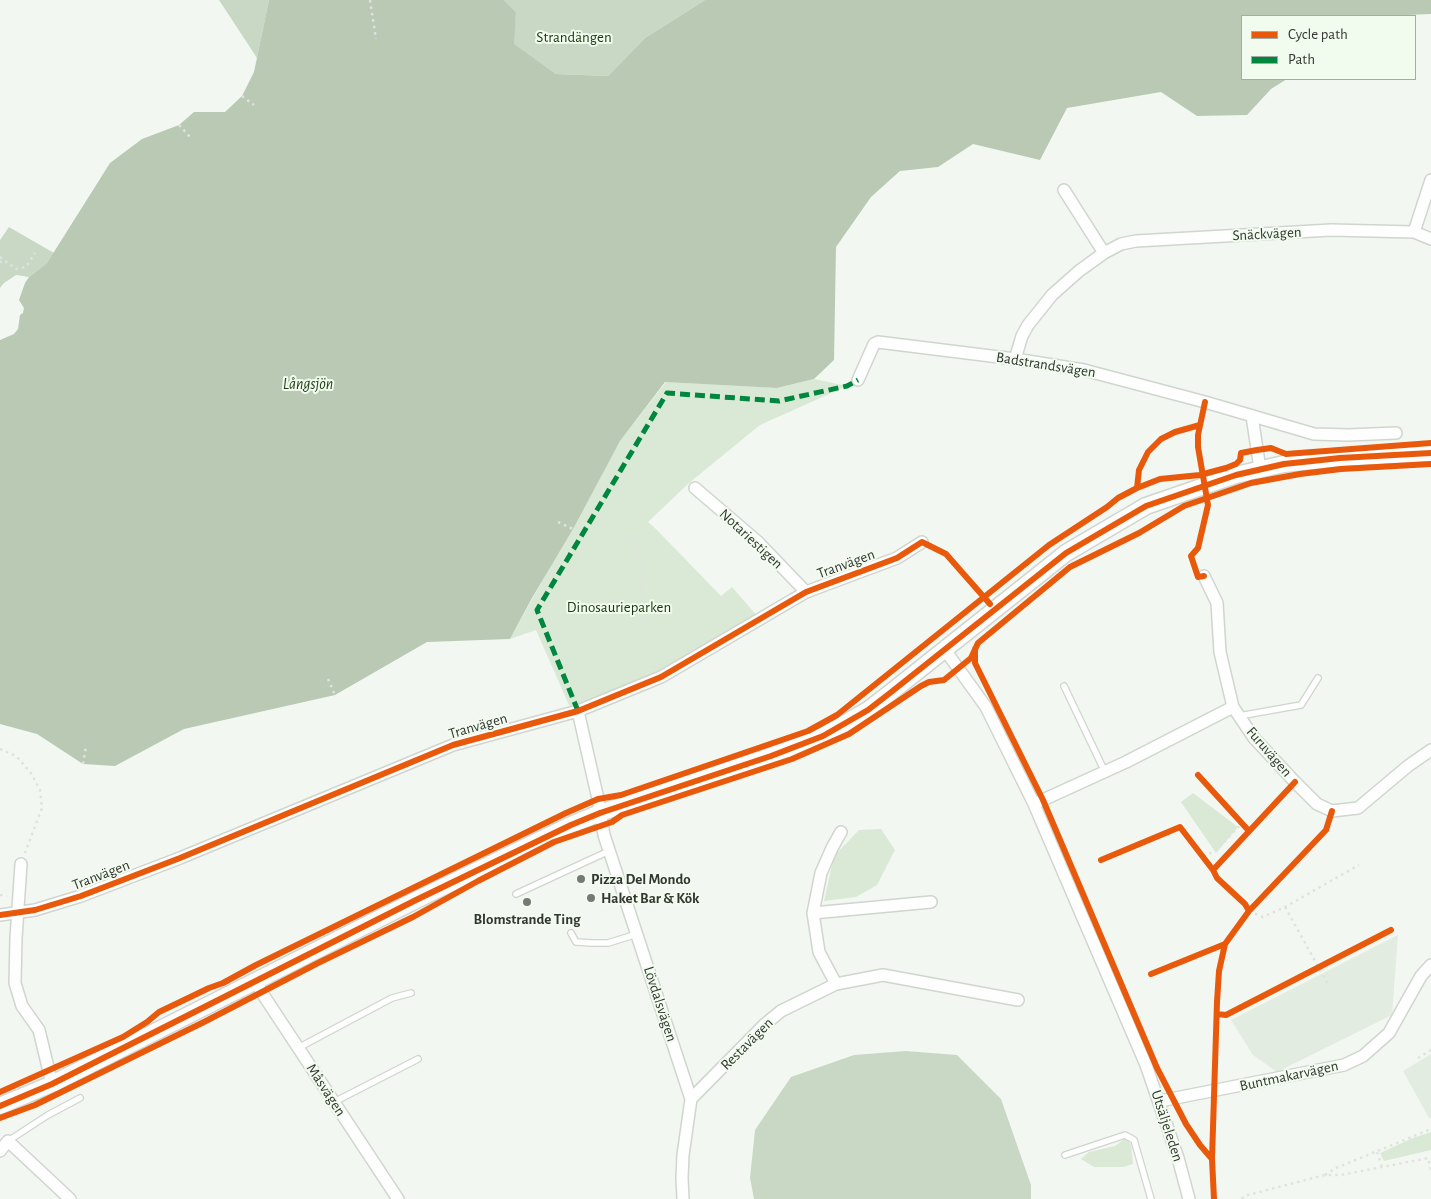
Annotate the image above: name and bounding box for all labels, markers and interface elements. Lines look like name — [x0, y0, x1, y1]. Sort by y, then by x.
legend — [1241, 15, 1416, 80]
text: Cycle path — [1288, 27, 1348, 42]
park label: Strandängen — [536, 28, 612, 46]
text: Path — [1288, 52, 1315, 67]
street label: Snäckvägen — [1232, 223, 1302, 245]
street label: Badstrandsvägen — [995, 348, 1097, 382]
water label: Långsjön — [283, 374, 333, 394]
street label: Notariestigen — [716, 505, 786, 573]
street label: Tranvägen — [815, 545, 877, 583]
park label: Dinosaurieparken — [567, 598, 671, 616]
street label: Tranvägen — [447, 709, 509, 743]
street label: Furuvägen — [1242, 723, 1296, 781]
street label: Tranvägen — [70, 856, 132, 894]
place label: Pizza Del Mondo — [591, 870, 691, 888]
marker: Pizza Del Mondo — [575, 873, 587, 885]
place label: Haket Bar & Kök — [601, 889, 700, 907]
marker: Haket Bar & Kök — [585, 892, 597, 904]
marker: Blomstrande Ting — [521, 896, 533, 908]
place label: Blomstrande Ting — [473, 910, 581, 928]
street label: Lövdalsvägen — [639, 964, 681, 1044]
street label: Restavägen — [717, 1014, 777, 1074]
street label: Buntmakarvägen — [1238, 1057, 1340, 1095]
street label: Måsvägen — [302, 1060, 350, 1120]
street label: Utsäljeleden — [1147, 1088, 1187, 1164]

